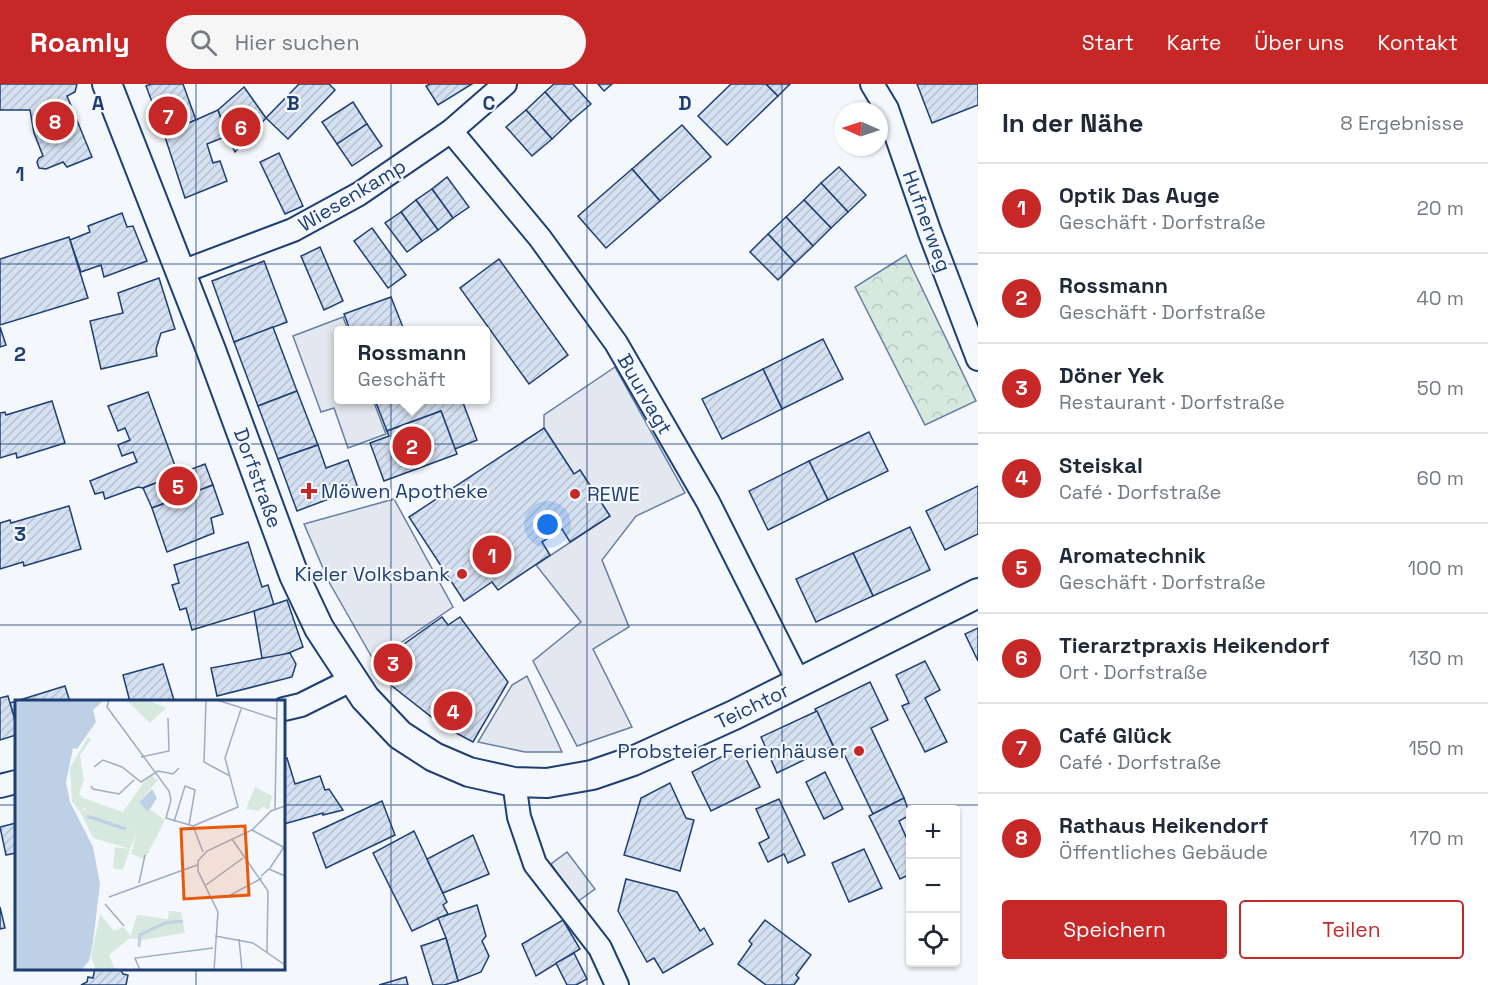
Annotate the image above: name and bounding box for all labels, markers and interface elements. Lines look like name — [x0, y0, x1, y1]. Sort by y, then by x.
search box — [166, 15, 586, 69]
text: Roamly — [30, 24, 130, 60]
icon: search — [187, 26, 220, 59]
text: Hier suchen — [235, 28, 360, 56]
text: Start — [1082, 29, 1134, 56]
text: Karte — [1167, 29, 1221, 56]
text: Über uns — [1254, 29, 1344, 56]
text: Kontakt — [1377, 29, 1458, 56]
text: A — [92, 90, 105, 116]
text: B — [286, 90, 300, 116]
text: C — [483, 90, 496, 116]
text: D — [678, 90, 692, 116]
pin: 7 — [148, 93, 188, 138]
pin: 8 — [36, 99, 74, 144]
north arrow — [834, 102, 888, 156]
pin: 6 — [222, 104, 260, 150]
text: In der Nähe — [1002, 106, 1143, 140]
text: 8 Ergebnisse — [1340, 110, 1464, 136]
street label: Wiesenkamp — [293, 153, 411, 237]
text: 1 — [15, 161, 25, 187]
street label: Hufnerweg — [897, 167, 957, 275]
text: Optik Das Auge — [1059, 181, 1220, 209]
text: 1 — [1017, 195, 1026, 221]
text: 20 m — [1417, 195, 1464, 221]
text: Geschäft · Dorfstraße — [1059, 209, 1266, 235]
text: Rossmann — [1059, 271, 1168, 299]
text: 2 — [1016, 285, 1027, 311]
text: 40 m — [1416, 285, 1464, 311]
text: Geschäft · Dorfstraße — [1059, 299, 1266, 325]
popup — [334, 326, 490, 404]
text: Rossmann — [357, 338, 467, 366]
text: 2 — [14, 341, 26, 367]
street label: Buurvagt — [611, 349, 679, 439]
text: Döner Yek — [1059, 361, 1164, 389]
text: Geschäft — [357, 366, 446, 392]
text: 3 — [1015, 375, 1028, 401]
text: 50 m — [1417, 375, 1464, 401]
text: Restaurant · Dorfstraße — [1059, 389, 1285, 415]
street label: Dorfstraße — [228, 424, 288, 532]
pin: 2 — [392, 424, 432, 469]
text: Steiskal — [1059, 451, 1143, 479]
pin: 5 — [158, 464, 198, 508]
text: 4 — [1015, 465, 1028, 491]
text: 60 m — [1417, 465, 1464, 491]
place label: Möwen Apotheke — [321, 478, 488, 504]
text: Café · Dorfstraße — [1059, 479, 1221, 505]
place label: REWE — [587, 481, 640, 507]
marker: Möwen Apotheke — [302, 484, 316, 498]
marker: REWE — [568, 487, 582, 501]
your location — [533, 510, 562, 539]
text: 3 — [14, 521, 26, 547]
pin: 1 — [472, 532, 512, 578]
text: Aromatechnik — [1059, 541, 1206, 569]
text: 5 — [1016, 555, 1028, 581]
text: 100 m — [1408, 555, 1464, 581]
place label: Kieler Volksbank — [295, 561, 450, 587]
marker: Kieler Volksbank — [455, 567, 469, 581]
text: Geschäft · Dorfstraße — [1059, 569, 1266, 595]
text: Tierarztpraxis Heikendorf — [1059, 631, 1330, 659]
pin: 3 — [374, 640, 412, 686]
text: 6 — [1015, 645, 1028, 671]
text: 130 m — [1408, 645, 1464, 671]
text: Ort · Dorfstraße — [1059, 659, 1208, 685]
street label: Teichtor — [711, 677, 793, 735]
pin: 4 — [434, 688, 472, 734]
inset map — [15, 700, 285, 970]
text: Café Glück — [1059, 721, 1172, 749]
text: 7 — [1016, 735, 1027, 761]
text: 150 m — [1409, 735, 1464, 761]
place label: Probsteier Ferienhäuser — [617, 738, 847, 764]
marker: Probsteier Ferienhäuser — [852, 744, 866, 758]
text: Café · Dorfstraße — [1059, 749, 1221, 775]
map controls — [906, 805, 960, 967]
button: + — [906, 805, 960, 859]
text: Rathaus Heikendorf — [1059, 811, 1268, 839]
text: 8 — [1016, 825, 1028, 851]
text: 170 m — [1409, 825, 1464, 851]
text: Öffentliches Gebäude — [1059, 839, 1268, 865]
button: − — [906, 859, 960, 913]
button: Speichern — [1002, 900, 1227, 959]
button: Teilen — [1239, 900, 1464, 959]
button: locate — [906, 913, 960, 967]

